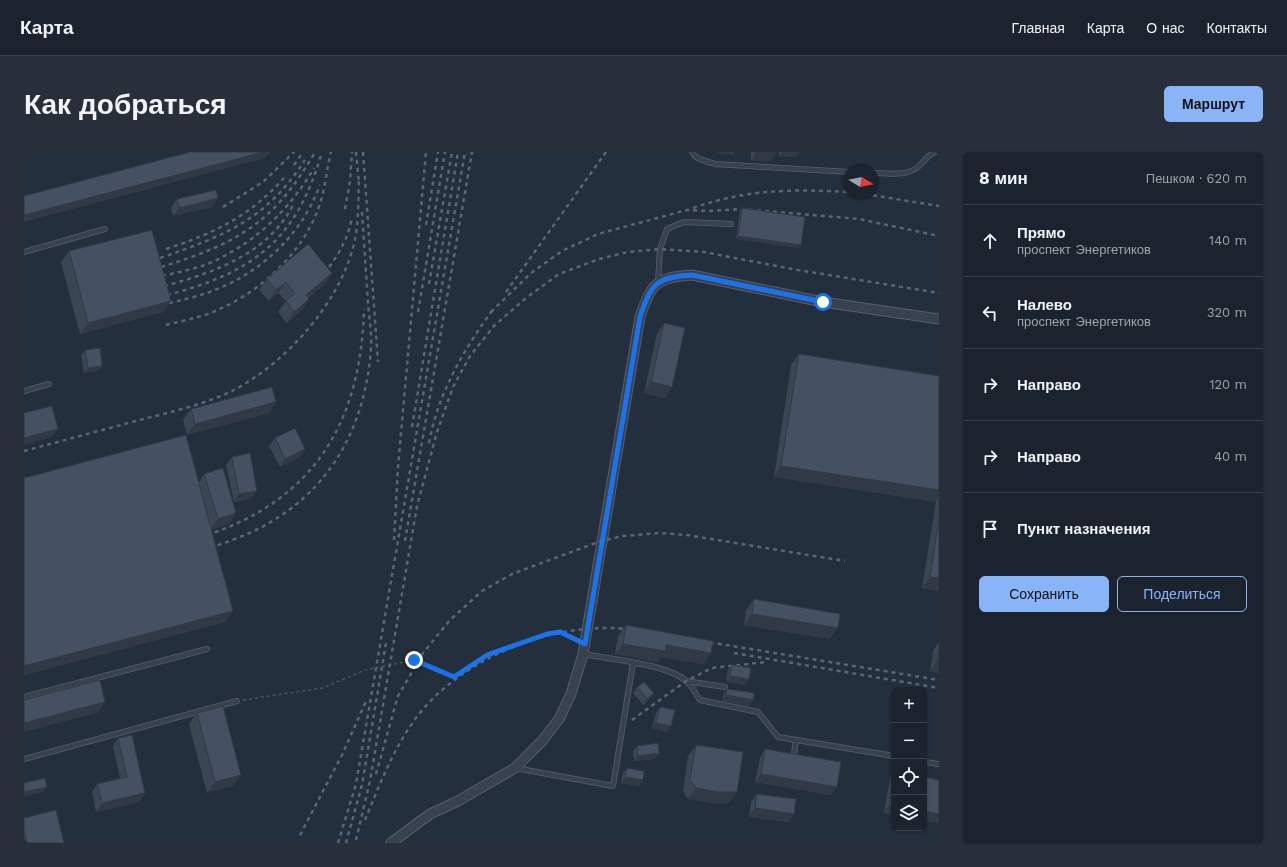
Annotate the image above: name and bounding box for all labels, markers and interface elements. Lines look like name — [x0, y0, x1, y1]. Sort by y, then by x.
text: Карта — [20, 16, 74, 39]
text: Главная — [1012, 20, 1065, 36]
text: Карта — [1087, 20, 1124, 36]
text: О нас — [1146, 20, 1185, 36]
text: Контакты — [1207, 20, 1267, 36]
button: Маршрут — [1164, 86, 1263, 122]
text: Как добраться — [24, 88, 227, 121]
north arrow — [843, 164, 879, 200]
text: 8 мин — [979, 168, 1028, 188]
text: Пешком · 620 m — [1146, 171, 1247, 186]
text: Прямо — [1017, 224, 1066, 242]
icon: ahead — [979, 230, 1001, 252]
text: 140 m — [1209, 233, 1247, 248]
text: проспект Энергетиков — [1017, 242, 1151, 257]
route start — [814, 293, 832, 311]
text: Налево — [1017, 296, 1072, 314]
icon: left — [979, 302, 1001, 324]
text: 320 m — [1207, 305, 1247, 320]
text: проспект Энергетиков — [1017, 314, 1151, 329]
icon: right — [979, 374, 1001, 396]
text: Направо — [1017, 376, 1081, 394]
text: 120 m — [1209, 377, 1247, 392]
icon: right — [979, 446, 1001, 468]
text: Направо — [1017, 448, 1081, 466]
text: 40 m — [1214, 449, 1247, 464]
icon: arrive — [979, 518, 1001, 540]
text: Пункт назначения — [1017, 520, 1150, 538]
button: Сохранить — [979, 576, 1109, 612]
button: Поделиться — [1117, 576, 1247, 612]
route end — [405, 651, 423, 669]
map controls — [891, 687, 927, 831]
button: + — [891, 687, 927, 723]
button: − — [891, 723, 927, 759]
button: locate — [891, 759, 927, 795]
button: layers — [891, 795, 927, 831]

